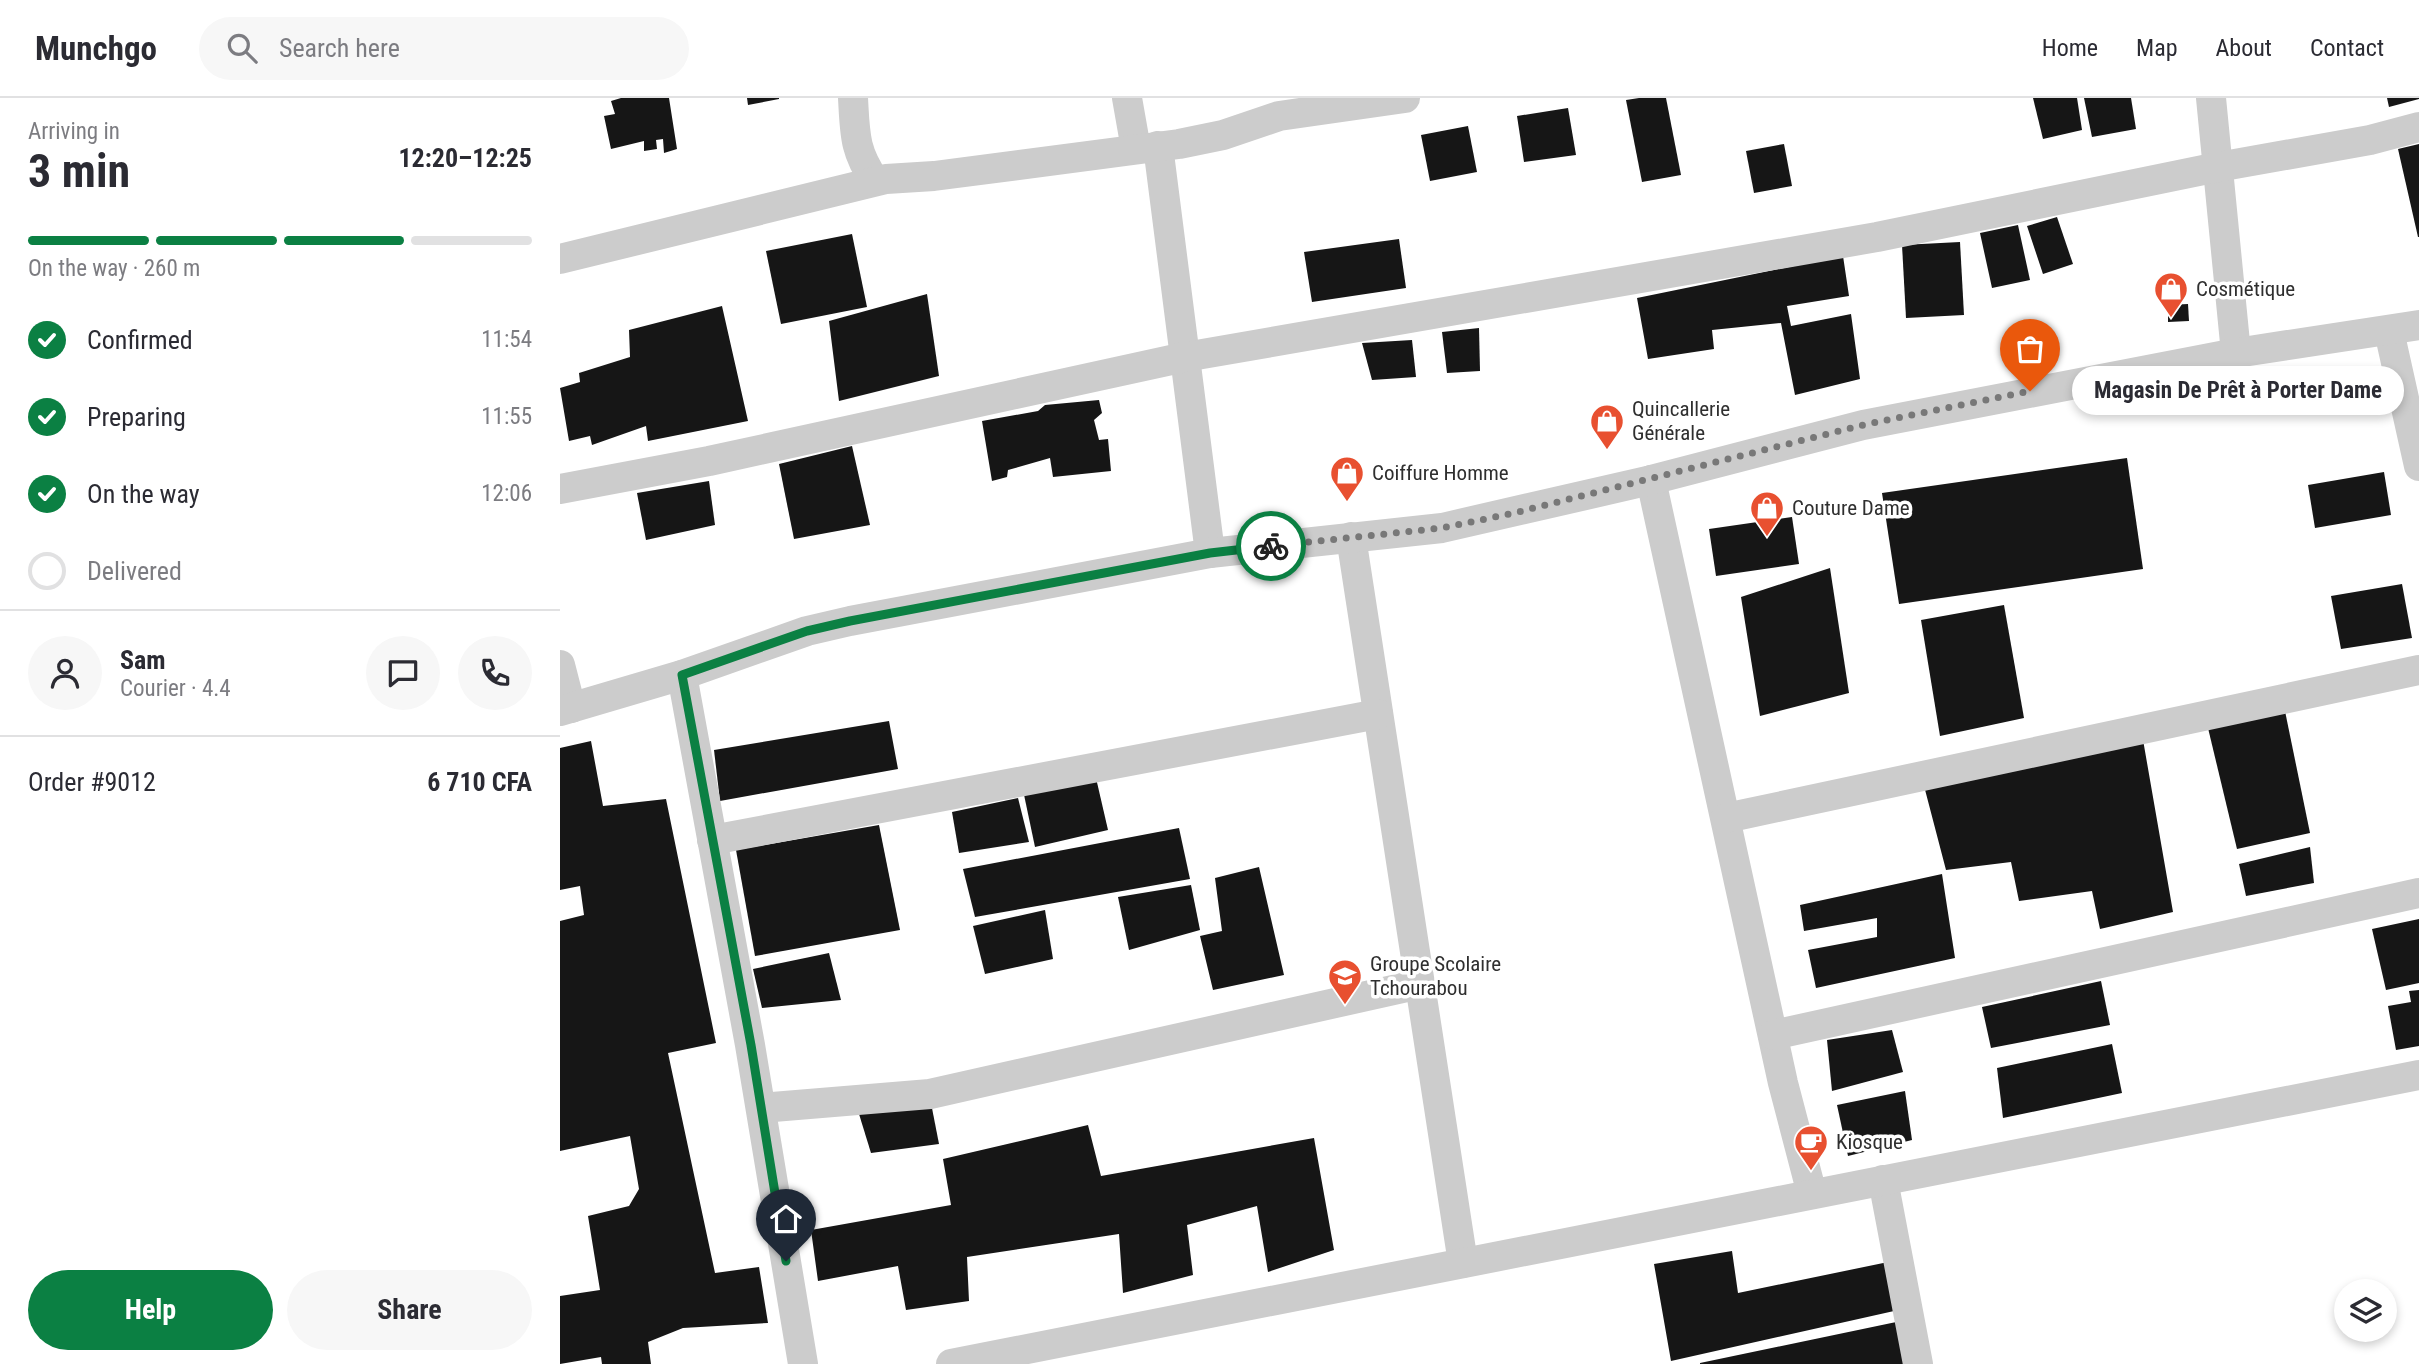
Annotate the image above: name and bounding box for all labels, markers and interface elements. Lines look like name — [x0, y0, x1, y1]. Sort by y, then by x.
search box — [199, 17, 689, 80]
text: Munchgo — [35, 29, 157, 68]
icon: search — [223, 29, 261, 67]
text: Search here — [279, 33, 400, 63]
text: Home — [2042, 34, 2098, 62]
text: Map — [2136, 34, 2178, 62]
text: About — [2216, 34, 2272, 62]
text: Contact — [2310, 34, 2384, 62]
text: Arriving in — [28, 118, 120, 145]
text: 12:20–12:25 — [398, 143, 532, 173]
text: 3 min — [28, 144, 130, 198]
text: On the way · 260 m — [28, 255, 200, 282]
shop icon: Cosmétique — [2152, 270, 2190, 319]
place label: Cosmétique — [2196, 277, 2295, 301]
pin — [2000, 319, 2060, 391]
icon: check — [28, 321, 66, 359]
text: Confirmed — [87, 325, 193, 355]
text: 11:54 — [481, 326, 532, 353]
icon: bag — [2011, 330, 2049, 368]
callout: Magasin De Prêt à Porter Dame — [2072, 366, 2404, 416]
text: Magasin De Prêt à Porter Dame — [2094, 377, 2382, 404]
place label: Quincallerie Générale — [1632, 397, 1730, 445]
icon: check — [28, 398, 66, 436]
text: Preparing — [87, 402, 186, 432]
shop icon: Quincallerie Générale — [1588, 402, 1626, 451]
text: 11:55 — [481, 403, 532, 430]
shop icon: Coiffure Homme — [1328, 454, 1366, 503]
place label: Coiffure Homme — [1372, 461, 1509, 485]
icon: check — [28, 475, 66, 513]
text: On the way — [87, 479, 200, 509]
text: 12:06 — [481, 480, 532, 507]
shop icon: Couture Dame — [1748, 489, 1786, 538]
place label: Couture Dame — [1792, 496, 1910, 520]
courier — [1236, 511, 1306, 581]
icon: bike — [1252, 527, 1290, 565]
text: Delivered — [87, 556, 182, 586]
button: person — [28, 636, 102, 710]
button: chat — [366, 636, 440, 710]
button: phone — [458, 636, 532, 710]
text: Sam — [120, 645, 166, 675]
text: Courier · 4.4 — [120, 675, 231, 702]
text: Order #9012 — [28, 767, 156, 797]
text: 6 710 CFA — [427, 767, 532, 797]
place label: Groupe Scolaire Tchourabou — [1370, 952, 1501, 1000]
school or university icon: Groupe Scolaire Tchourabou — [1326, 957, 1364, 1006]
cafe icon: Kiosque — [1792, 1123, 1830, 1172]
place label: Kiosque — [1836, 1130, 1903, 1154]
pin — [756, 1189, 816, 1261]
icon: home — [767, 1200, 805, 1238]
button: Help — [28, 1270, 273, 1350]
button: Share — [287, 1270, 532, 1350]
map controls — [2334, 1279, 2397, 1342]
button: layers — [2334, 1279, 2397, 1342]

